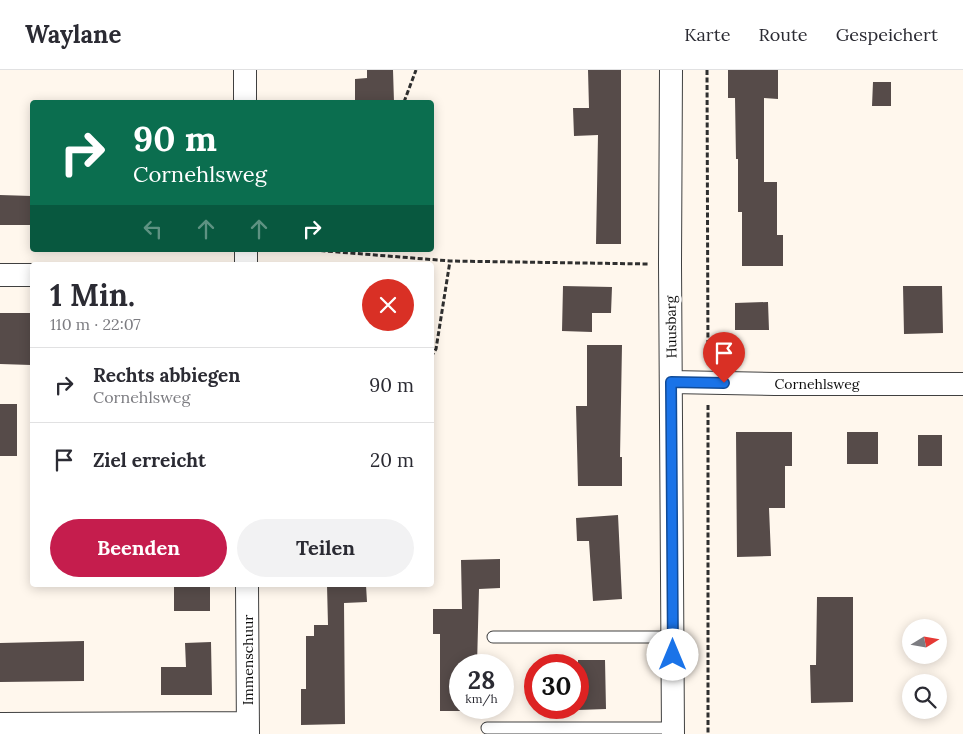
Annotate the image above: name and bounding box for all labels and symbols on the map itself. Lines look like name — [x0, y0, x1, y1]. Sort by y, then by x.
street label: Huusbarg — [661, 295, 681, 359]
pin — [703, 332, 745, 383]
street label: Cornehlsweg — [774, 375, 860, 393]
street label: Immenschuur — [239, 615, 257, 705]
north arrow — [902, 619, 948, 664]
position arrow — [646, 628, 698, 680]
speed limit sign: 30 — [524, 654, 589, 719]

